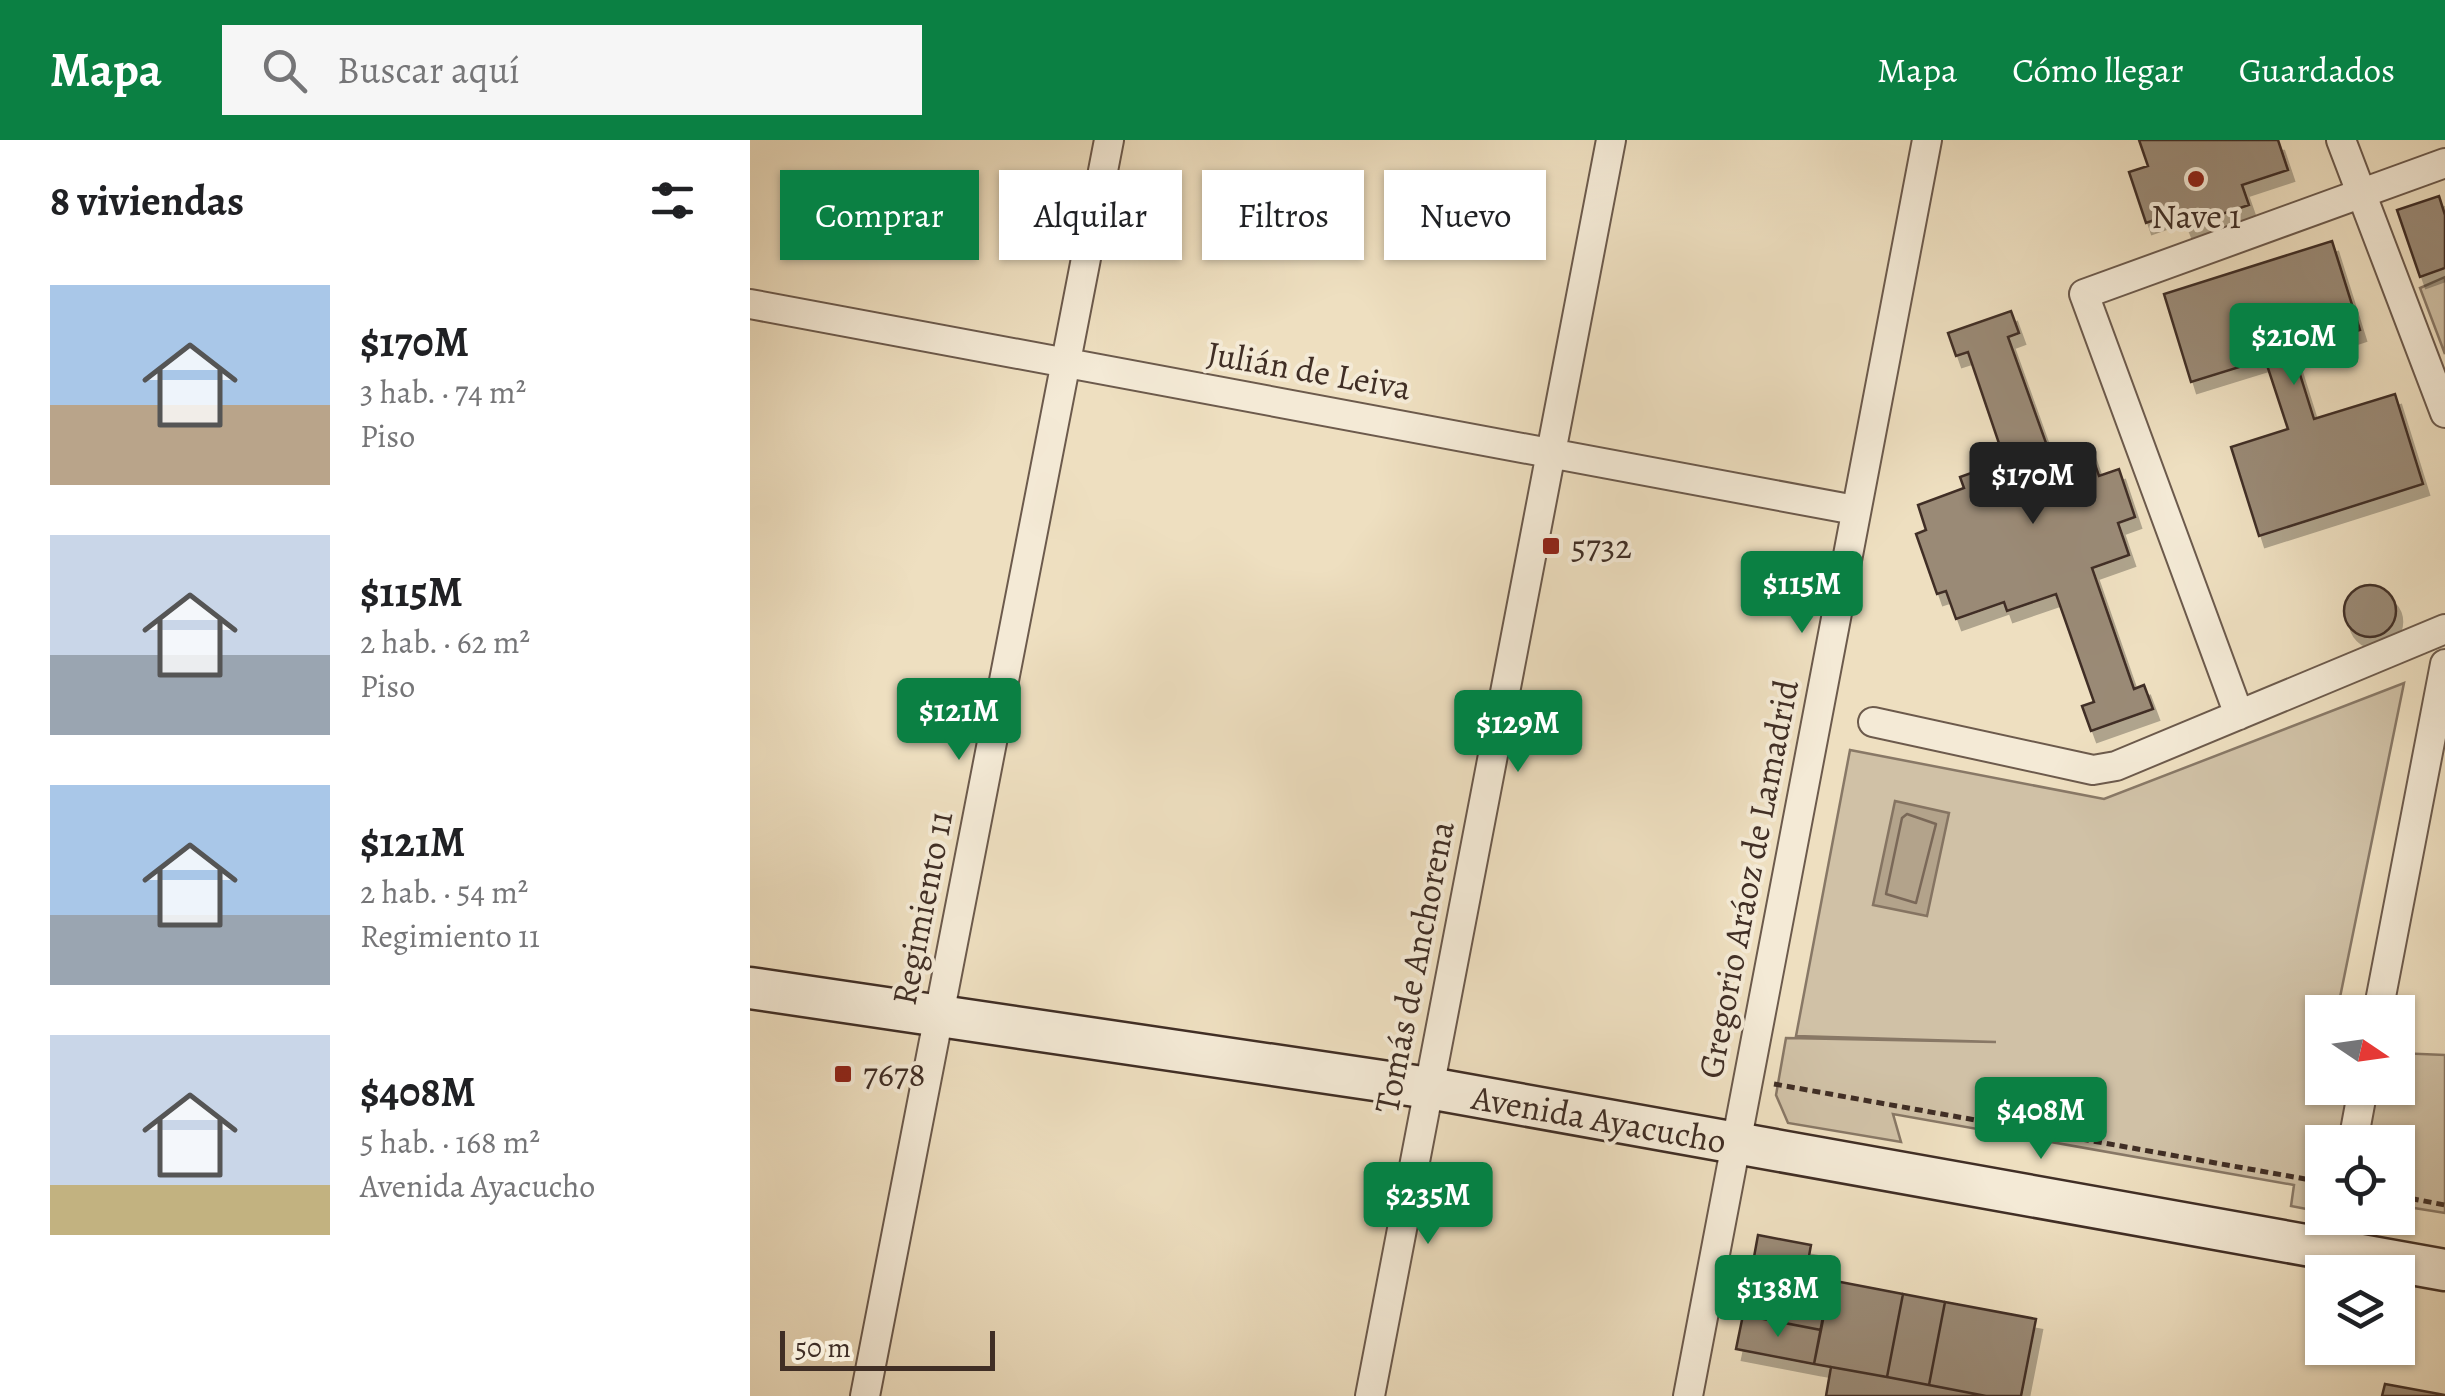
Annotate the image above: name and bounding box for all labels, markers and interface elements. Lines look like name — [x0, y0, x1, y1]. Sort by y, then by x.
search box — [222, 25, 922, 115]
text: Mapa — [50, 37, 162, 103]
icon: search — [257, 43, 312, 98]
text: Buscar aquí — [337, 44, 520, 96]
text: Mapa — [1877, 46, 1957, 94]
text: Cómo llegar — [2012, 46, 2184, 94]
text: Guardados — [2239, 46, 2395, 94]
marker: Nave 1 — [2185, 168, 2207, 190]
chip: Comprar — [780, 170, 979, 260]
chip: Alquilar — [999, 170, 1182, 260]
chip: Filtros — [1202, 170, 1364, 260]
chip: Nuevo — [1384, 170, 1546, 260]
text: 8 viviendas — [50, 172, 244, 229]
icon: filters — [645, 173, 700, 228]
place label: Nave 1 — [2151, 192, 2241, 240]
pin: $210M — [2224, 303, 2364, 388]
text: $170M — [360, 313, 469, 370]
text: $210M — [2252, 313, 2336, 357]
icon: home — [130, 325, 250, 445]
street label: Julián de Leiva — [1203, 328, 1415, 412]
text: 3 hab. · 74 m² — [360, 370, 526, 414]
text: Piso — [360, 414, 415, 458]
pin: $170M — [1963, 442, 2103, 527]
text: $170M — [1991, 452, 2075, 496]
place label: 5732 — [1571, 522, 1632, 570]
marker: 5732 — [1540, 535, 1562, 557]
pin: $115M — [1732, 551, 1872, 636]
text: $115M — [1763, 561, 1841, 605]
text: $115M — [360, 563, 463, 620]
icon: home — [130, 575, 250, 695]
text: 2 hab. · 62 m² — [360, 620, 530, 664]
text: Piso — [360, 664, 415, 708]
street label: Gregorio Aráoz de Lamadrid — [1686, 675, 1810, 1082]
pin: $121M — [889, 678, 1029, 763]
text: $121M — [919, 688, 999, 732]
pin: $129M — [1448, 690, 1588, 775]
text: $129M — [1476, 700, 1560, 744]
street label: Regimiento 11 — [880, 807, 964, 1009]
text: $121M — [360, 813, 465, 870]
street label: Tomás de Anchorena — [1362, 816, 1466, 1117]
icon: home — [130, 825, 250, 945]
text: 2 hab. · 54 m² — [360, 870, 528, 914]
text: Regimiento 11 — [360, 914, 540, 958]
north arrow — [2305, 995, 2415, 1105]
map controls — [2305, 995, 2415, 1365]
place label: 7678 — [863, 1050, 926, 1098]
text: $408M — [360, 1063, 476, 1120]
marker: 7678 — [832, 1063, 854, 1085]
street label: Avenida Ayacucho — [1467, 1073, 1730, 1165]
icon: home — [130, 1075, 250, 1195]
pin: $408M — [1971, 1077, 2111, 1162]
text: $408M — [1997, 1087, 2085, 1131]
text: 5 hab. · 168 m² — [360, 1120, 540, 1164]
button: locate — [2305, 1125, 2415, 1235]
pin: $235M — [1358, 1162, 1498, 1247]
text: Avenida Ayacucho — [360, 1164, 595, 1208]
text: $235M — [1386, 1172, 1470, 1216]
pin: $138M — [1708, 1255, 1848, 1340]
button: layers — [2305, 1255, 2415, 1365]
text: $138M — [1737, 1265, 1819, 1309]
scale bar — [780, 1326, 995, 1370]
text: 50 m — [795, 1329, 851, 1367]

